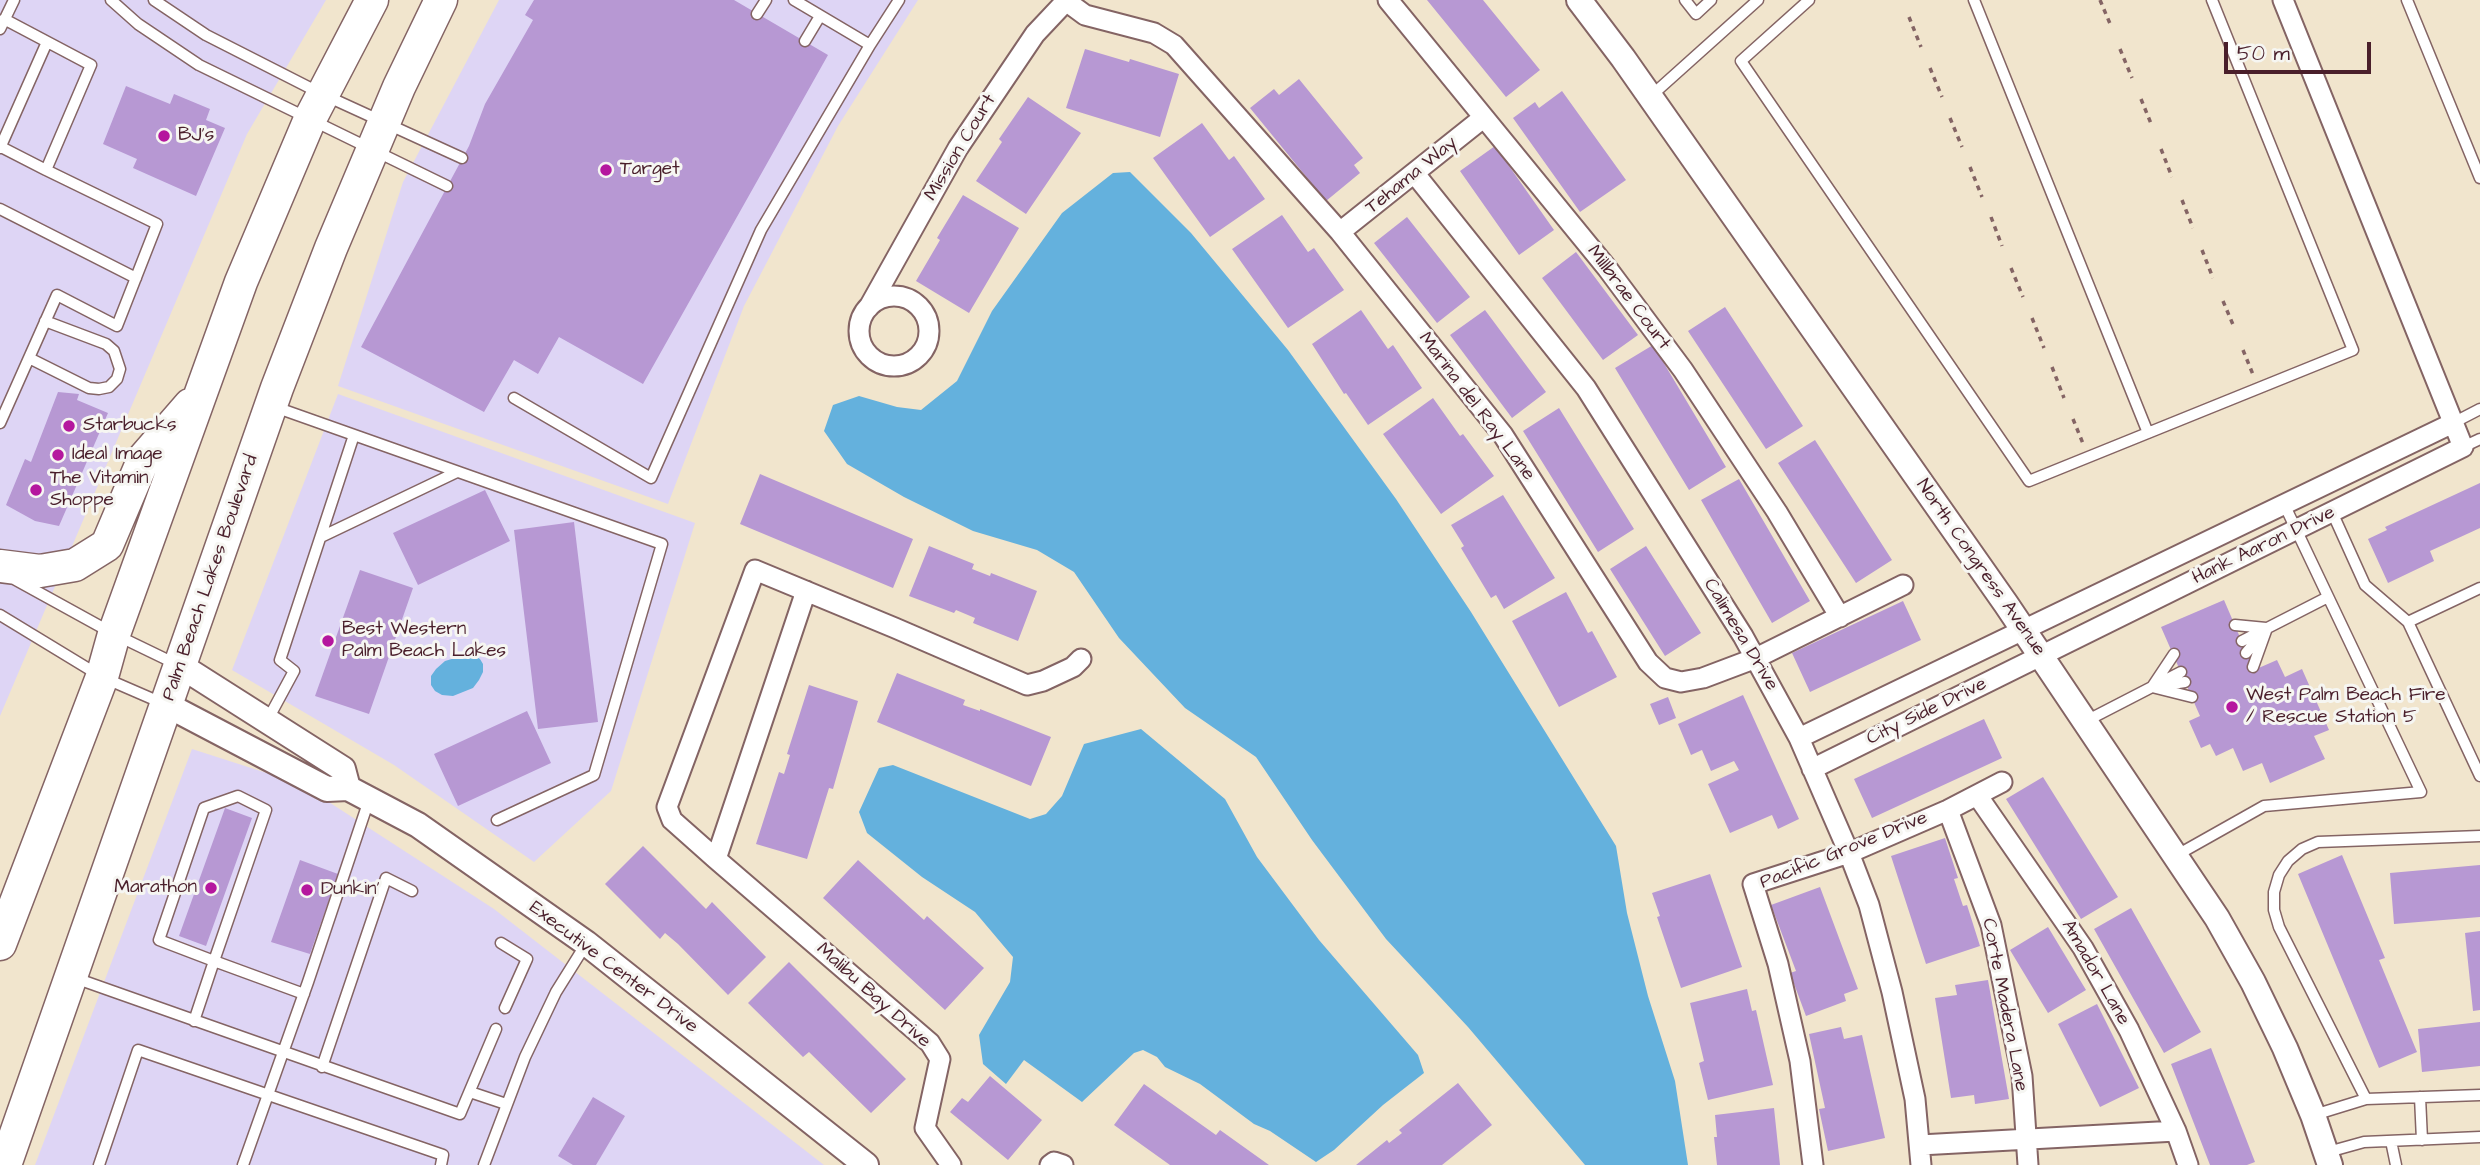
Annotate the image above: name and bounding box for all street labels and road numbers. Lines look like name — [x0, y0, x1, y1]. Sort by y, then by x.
street label: Mission Court — [920, 91, 1002, 205]
street label: Tehama Way — [1362, 132, 1462, 220]
street label: Millbrae Court — [1581, 241, 1675, 355]
street label: Marina del Ray Lane — [1413, 328, 1539, 486]
street label: Palm Beach Lakes Boulevard — [158, 452, 264, 704]
street label: North Congress Avenue — [1910, 475, 2050, 661]
street label: Hank Aaron Drive — [2189, 502, 2339, 590]
street label: Calimesa Drive — [1698, 575, 1782, 695]
street label: City Side Drive — [1863, 673, 1991, 751]
street label: Pacific Grove Drive — [1757, 807, 1931, 895]
street label: Executive Center Drive — [524, 897, 702, 1039]
street label: Corte Madera Lane — [1976, 916, 2032, 1094]
street label: Amador Lane — [2056, 916, 2134, 1030]
street label: Malibu Bay Drive — [811, 939, 935, 1053]

